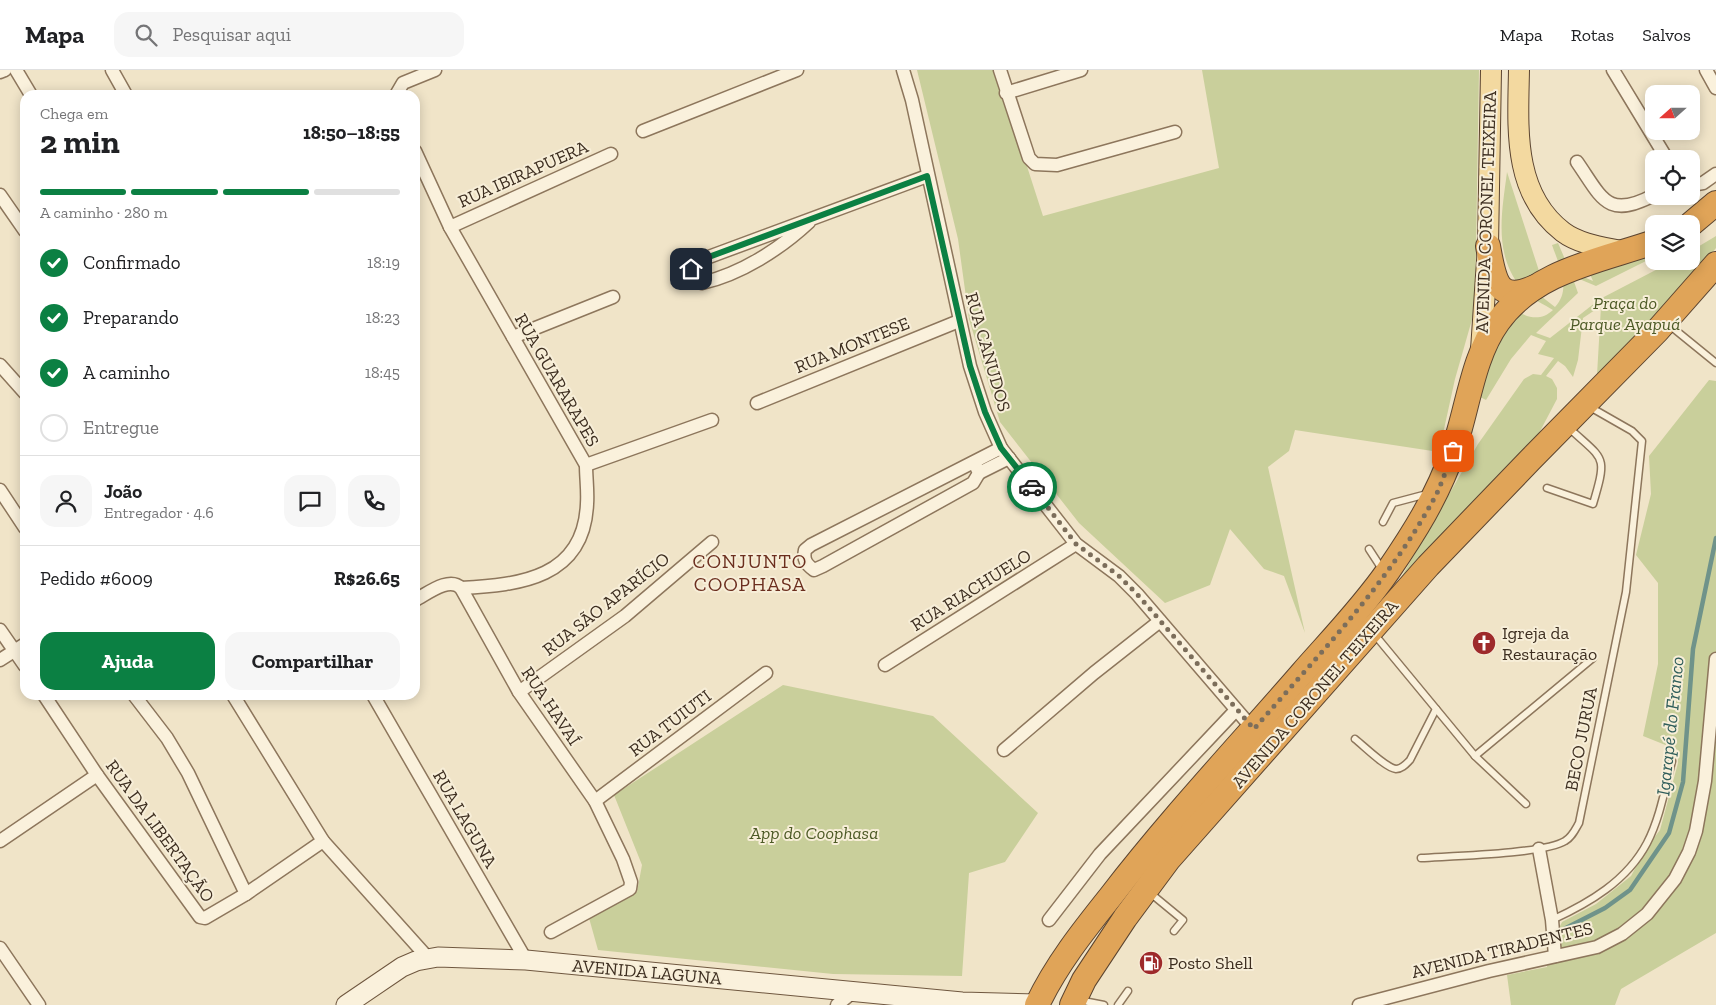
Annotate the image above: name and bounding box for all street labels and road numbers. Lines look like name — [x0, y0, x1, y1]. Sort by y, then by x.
street label: AVENIDA CORONEL TEIXEIRA — [1471, 90, 1501, 334]
street label: RUA IBIRAPUERA — [455, 135, 592, 213]
street label: RUA CANUDOS — [960, 290, 1016, 414]
street label: RUA GUARARAPES — [510, 309, 604, 451]
street label: RUA MONTESE — [791, 312, 913, 378]
street label: RUA RIACHUELO — [907, 544, 1035, 636]
street label: RUA SÃO APARÍCIO — [538, 548, 674, 660]
street label: AVENIDA CORONEL TEIXEIRA — [1227, 595, 1403, 793]
street label: RUA HAVAÍ — [517, 663, 585, 750]
street label: RUA TUIUTI — [624, 685, 716, 761]
street label: BECO JURUA — [1560, 685, 1602, 793]
street label: RUA DA LIBERTAÇÃO — [101, 755, 219, 907]
street label: RUA LAGUNA — [428, 766, 502, 872]
street label: AVENIDA TIRADENTES — [1409, 917, 1595, 983]
street label: AVENIDA LAGUNA — [571, 955, 723, 990]

